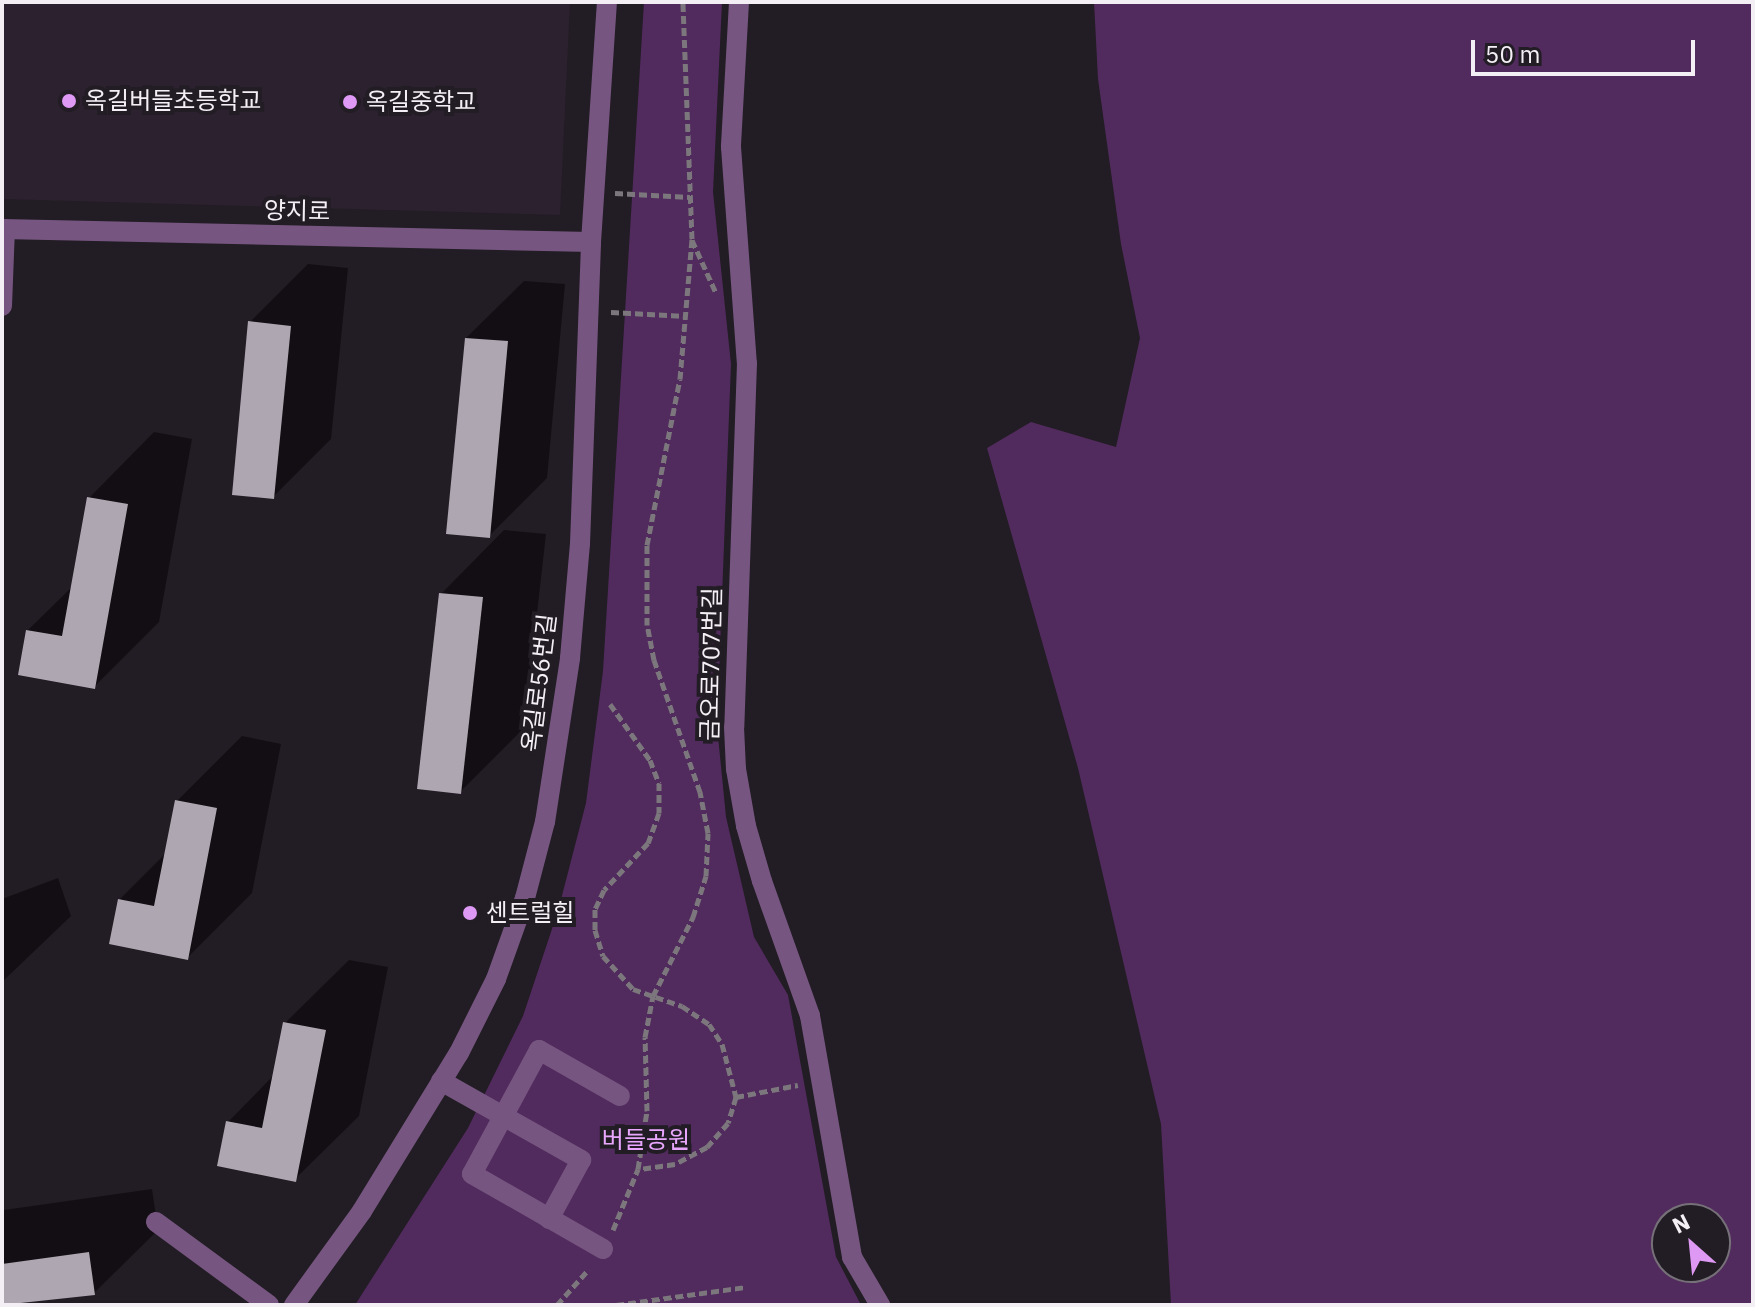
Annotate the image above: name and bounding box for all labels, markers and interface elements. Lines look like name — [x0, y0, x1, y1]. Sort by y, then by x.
scale bar — [1475, 24, 1699, 74]
text: 50 m — [1485, 38, 1540, 70]
place label: 옥길버들초등학교 — [85, 87, 262, 115]
place label: 옥길중학교 — [366, 88, 476, 116]
marker: 옥길버들초등학교 — [60, 92, 78, 110]
marker: 옥길중학교 — [341, 93, 359, 111]
street label: 양지로 — [264, 196, 330, 226]
street label: 금오로707번길 — [695, 587, 727, 741]
street label: 옥길로56번길 — [516, 612, 562, 754]
place label: 센트럴힐 — [486, 899, 574, 927]
marker: 센트럴힐 — [461, 904, 479, 922]
park label: 버들공원 — [602, 1126, 690, 1154]
north arrow — [1651, 1203, 1731, 1283]
text: N — [1667, 1206, 1694, 1239]

